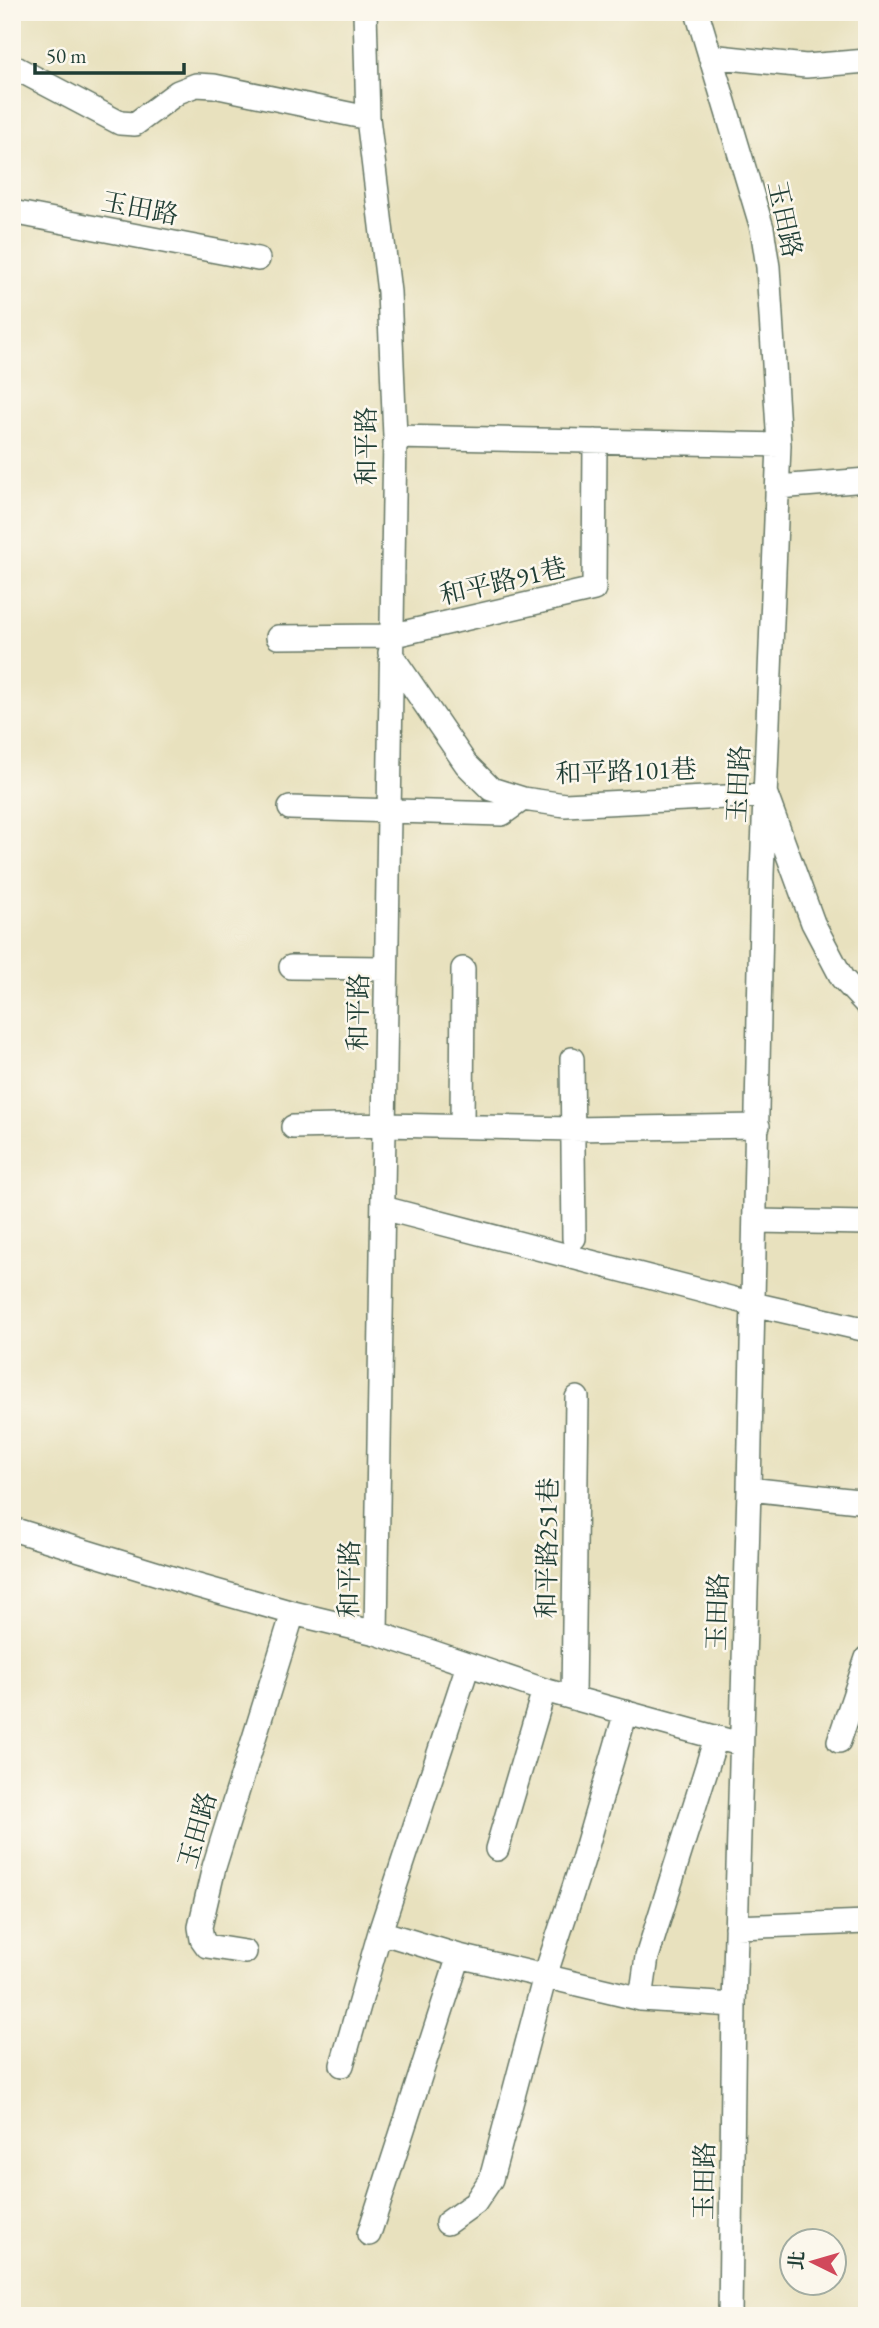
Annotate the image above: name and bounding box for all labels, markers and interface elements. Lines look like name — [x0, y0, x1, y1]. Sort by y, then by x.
scale bar — [35, 32, 184, 76]
text: 50 m — [46, 42, 87, 69]
street label: 玉田路 — [760, 177, 810, 261]
street label: 玉田路 — [98, 184, 182, 232]
street label: 和平路 — [349, 407, 383, 485]
street label: 和平路91巷 — [436, 550, 570, 612]
street label: 玉田路 — [719, 744, 757, 824]
street label: 和平路101巷 — [555, 752, 697, 790]
street label: 和平路 — [340, 973, 376, 1051]
street label: 和平路251巷 — [529, 1477, 565, 1619]
street label: 和平路 — [331, 1540, 367, 1618]
street label: 玉田路 — [699, 1572, 735, 1652]
street label: 玉田路 — [170, 1788, 224, 1872]
street label: 玉田路 — [686, 2142, 722, 2220]
north arrow — [778, 2226, 848, 2296]
text: 北 — [783, 2250, 810, 2271]

